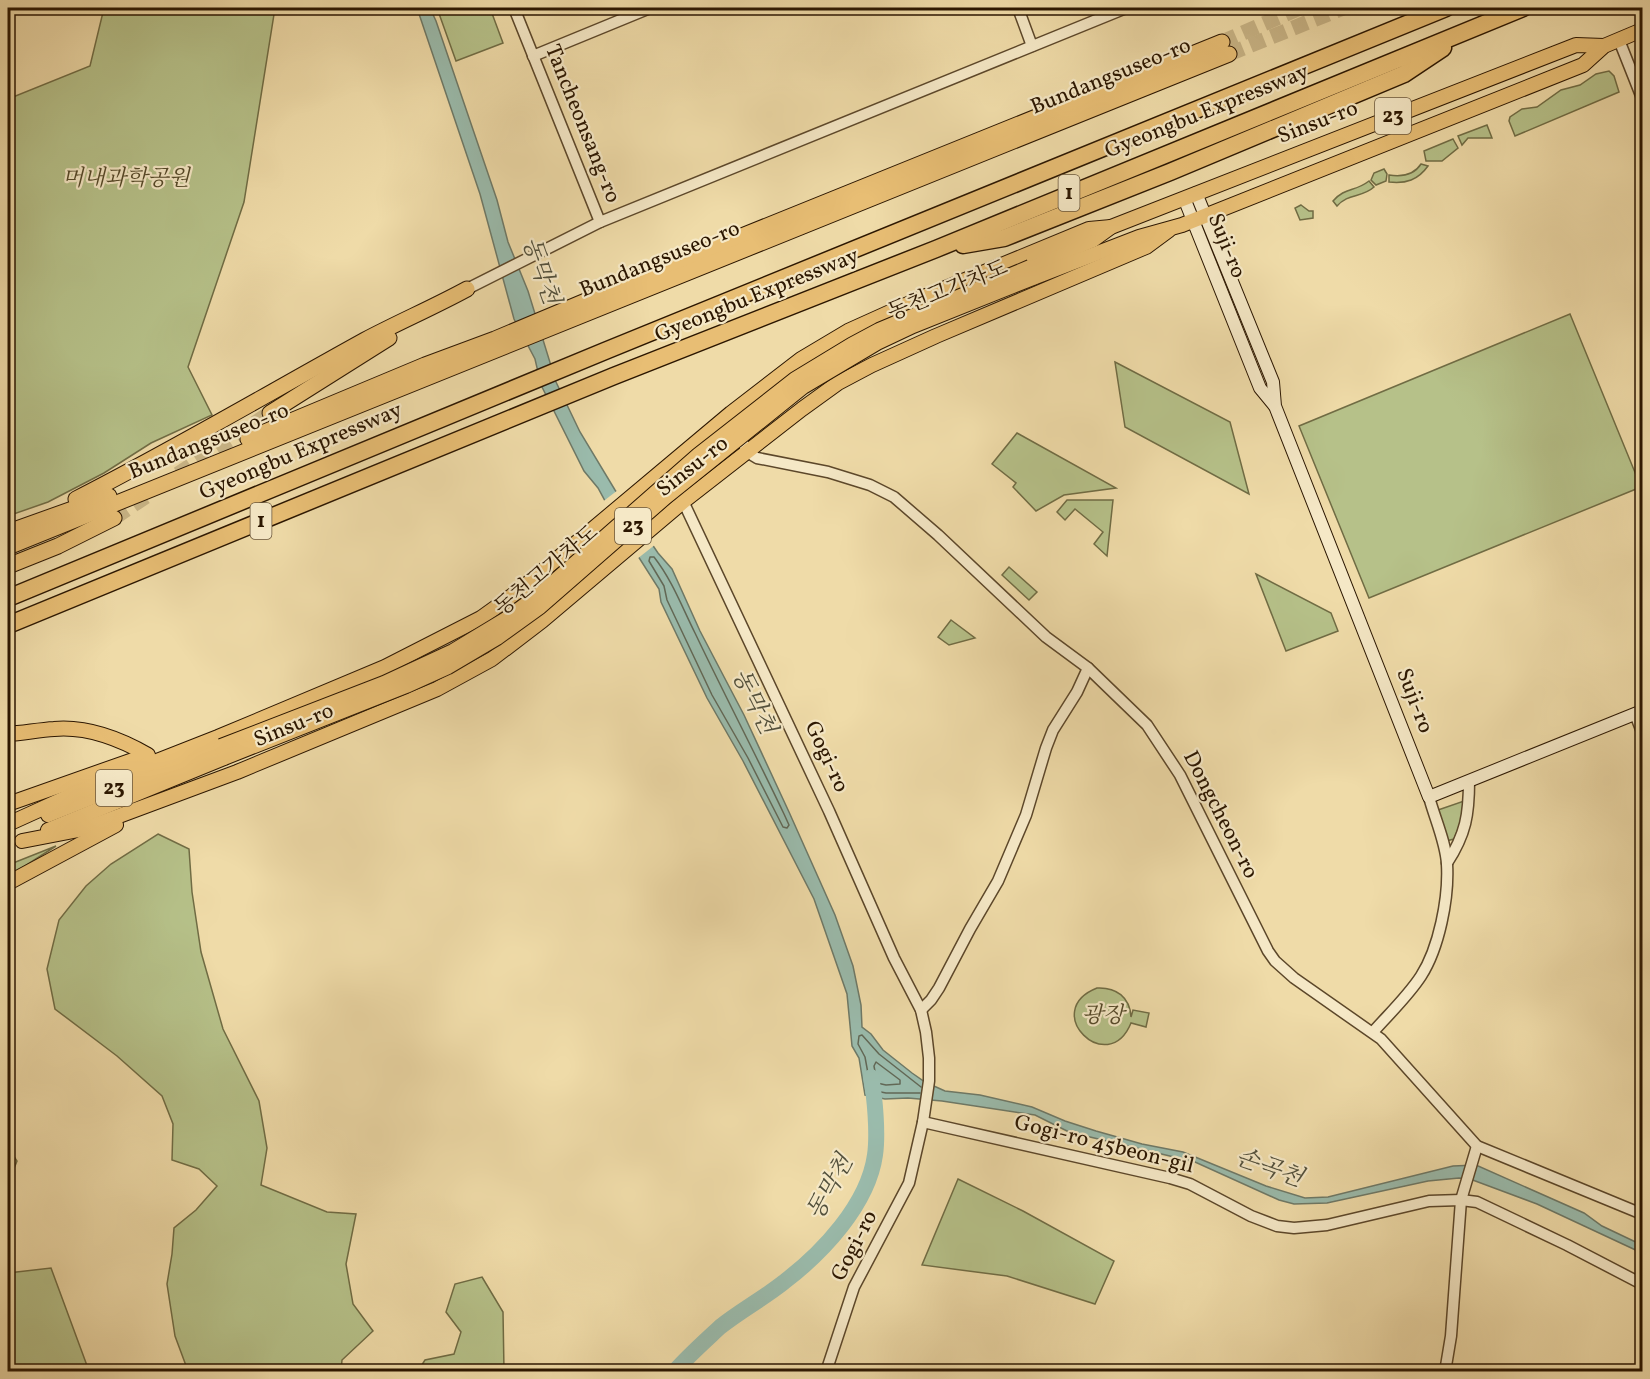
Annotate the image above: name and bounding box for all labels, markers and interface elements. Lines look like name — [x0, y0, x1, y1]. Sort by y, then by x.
street label: Bundangsuseo-ro — [1026, 31, 1196, 123]
street label: Tancheonsang-ro — [536, 40, 628, 208]
street label: Gyeongbu Expressway — [1100, 57, 1314, 167]
street label: Sinsu-ro — [1273, 94, 1363, 152]
road number: 23 — [1375, 98, 1411, 134]
park label: 머내과학공원 — [62, 164, 192, 195]
road number: 1 — [1058, 175, 1080, 211]
street label: Suji-ro — [1199, 209, 1253, 283]
street label: Bundangsuseo-ro — [575, 214, 745, 306]
water label: 동막천 — [513, 233, 568, 311]
street label: Gyeongbu Expressway — [650, 241, 864, 351]
street label: 동천고가차도 — [883, 253, 1013, 329]
street label: Gyeongbu Expressway — [195, 395, 407, 509]
street label: Bundangsuseo-ro — [124, 396, 294, 488]
street label: Sinsu-ro — [650, 429, 736, 505]
road number: 1 — [250, 503, 272, 539]
road number: 23 — [615, 508, 651, 544]
street label: 동천고가차도 — [488, 518, 606, 624]
water label: 동막천 — [722, 663, 784, 742]
street label: Suji-ro — [1387, 664, 1441, 738]
street label: Sinsu-ro — [249, 696, 339, 756]
street label: Gogi-ro — [796, 716, 856, 798]
street label: Dongcheon-ro — [1174, 746, 1266, 884]
road number: 23 — [96, 770, 132, 806]
park label: 광장 — [1082, 1001, 1128, 1032]
street label: Gogi-ro 45beon-gil — [1011, 1108, 1197, 1182]
water label: 손곡천 — [1231, 1141, 1309, 1197]
water label: 동막천 — [799, 1148, 864, 1227]
street label: Gogi-ro — [824, 1205, 886, 1287]

